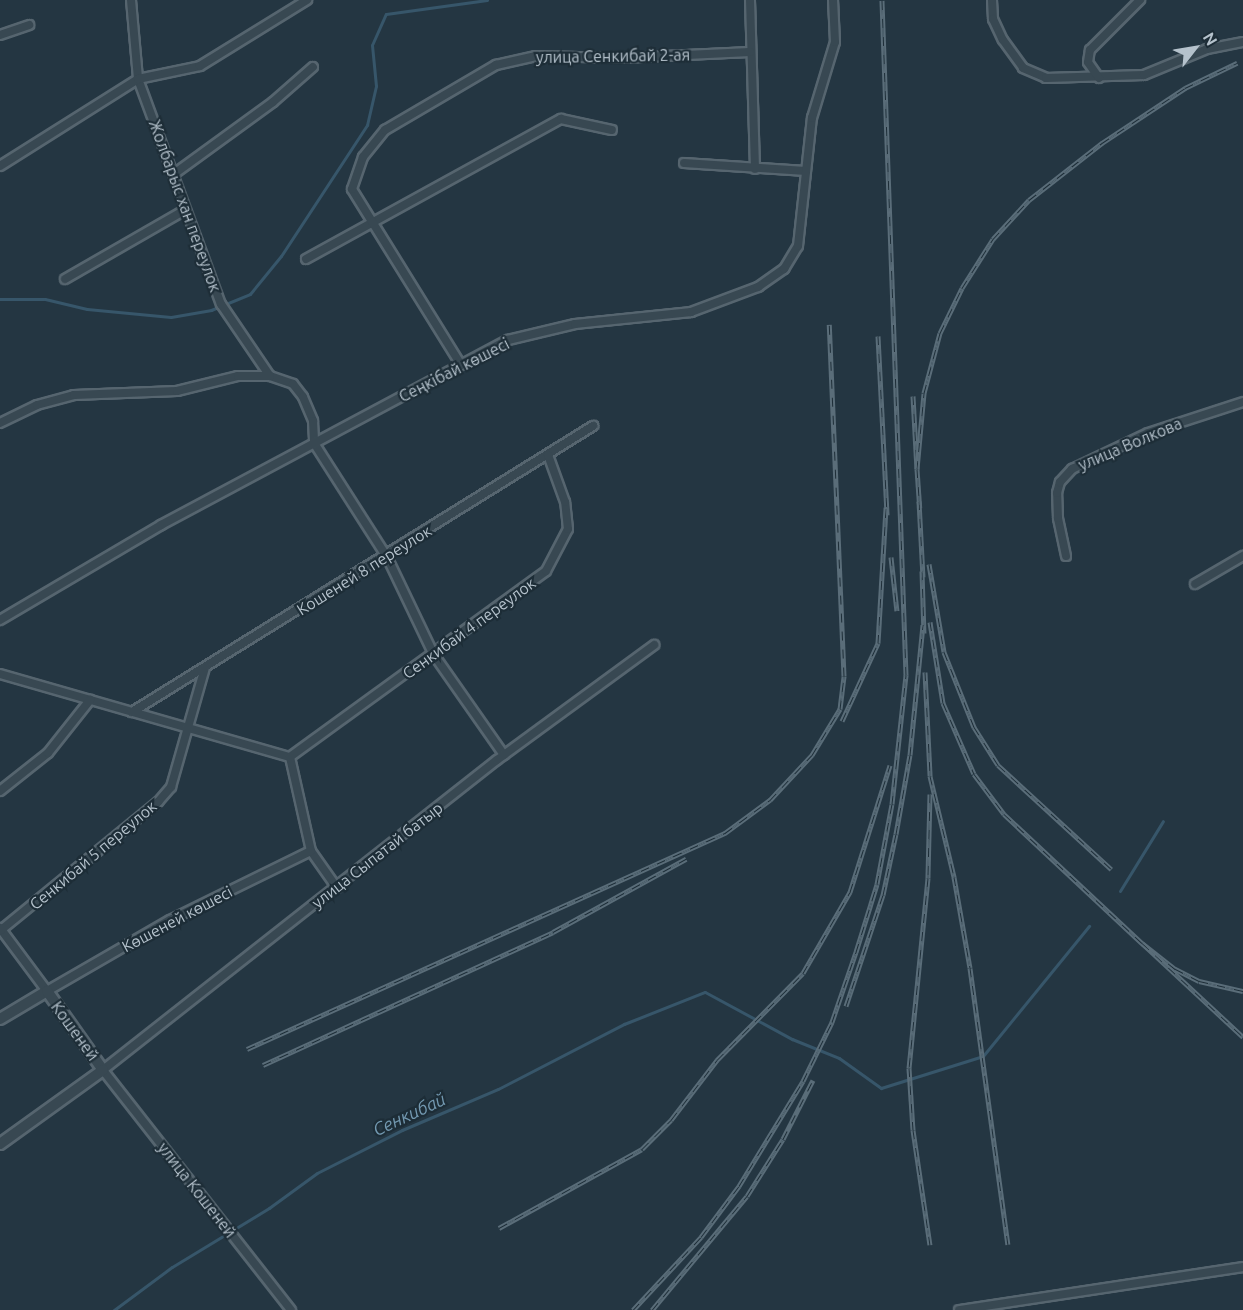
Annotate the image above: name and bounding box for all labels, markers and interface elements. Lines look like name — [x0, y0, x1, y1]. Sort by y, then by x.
north arrow — [1165, 18, 1225, 78]
text: N — [1200, 29, 1221, 48]
street label: улица Сенкибай 2-ая — [536, 45, 690, 67]
street label: Жолбарыс хан переулок — [145, 117, 225, 295]
street label: Сеңкібай көшесі — [396, 334, 512, 406]
street label: улица Волкова — [1075, 414, 1185, 474]
street label: Кошеней 8 переулок — [293, 521, 435, 619]
street label: Сенкибай 4 переулок — [399, 573, 539, 683]
street label: Сенкибай 5 переулок — [26, 796, 160, 914]
street label: улица Сыпатай батыр — [308, 798, 446, 912]
street label: Көшеней көшесі — [118, 882, 236, 956]
street label: Кошеней — [47, 998, 103, 1064]
water label: Сенкибай — [369, 1088, 449, 1140]
street label: улица Кошеней — [154, 1138, 240, 1242]

